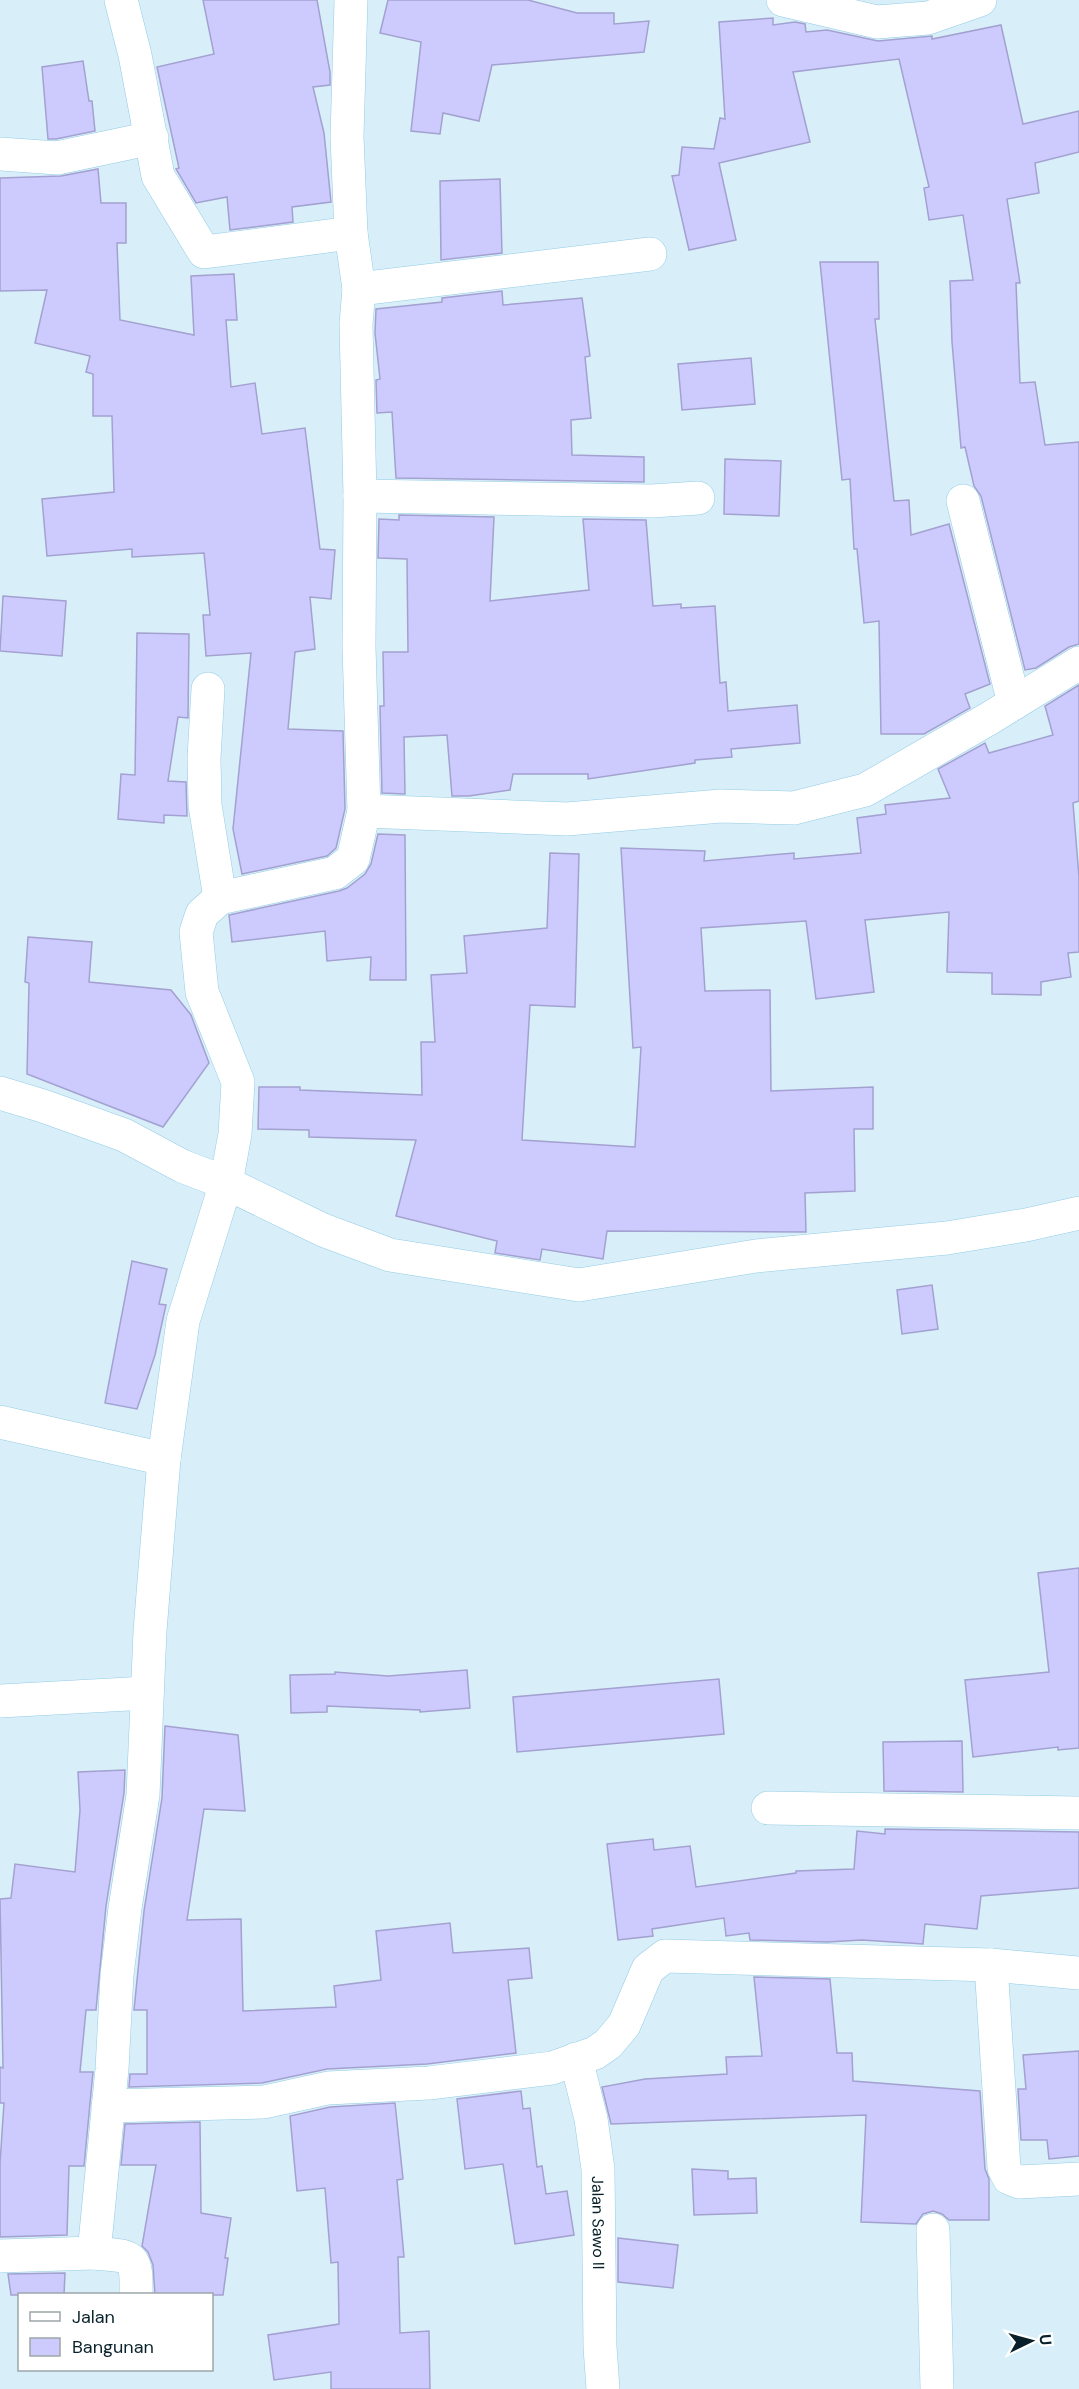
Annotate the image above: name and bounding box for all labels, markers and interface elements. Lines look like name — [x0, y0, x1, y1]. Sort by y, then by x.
street label: Jalan Sawo II — [587, 2176, 609, 2270]
legend — [18, 2293, 213, 2371]
text: Jalan — [72, 2305, 115, 2329]
north arrow — [1001, 2311, 1061, 2371]
text: U — [1035, 2333, 1056, 2346]
text: Bangunan — [72, 2335, 154, 2359]

